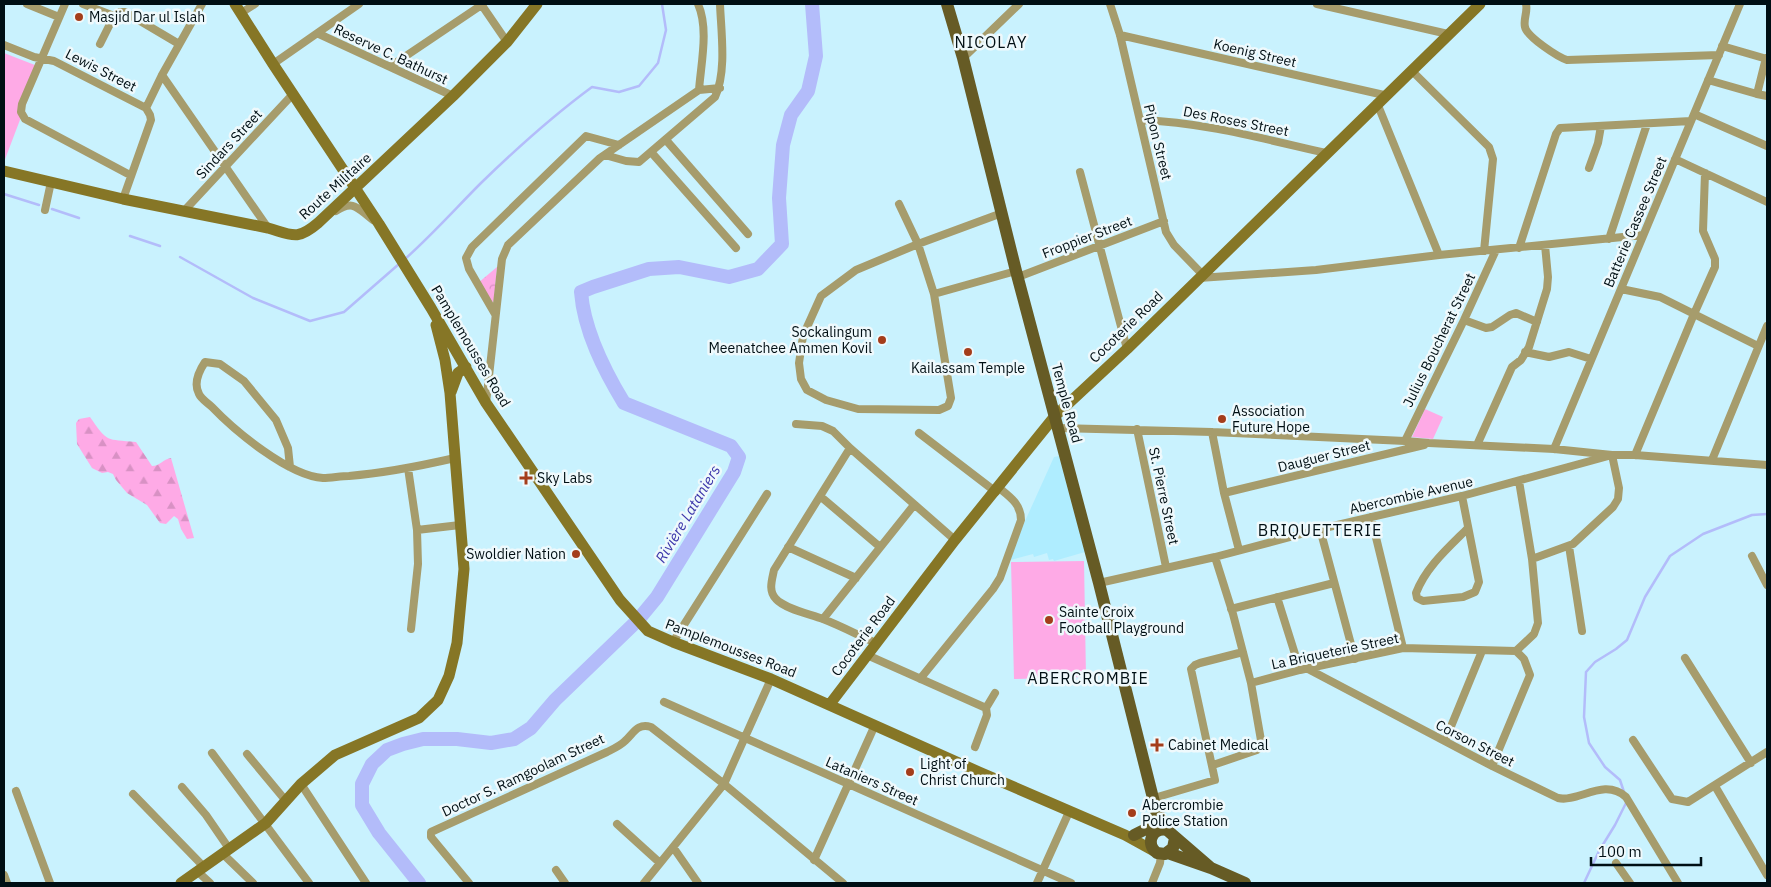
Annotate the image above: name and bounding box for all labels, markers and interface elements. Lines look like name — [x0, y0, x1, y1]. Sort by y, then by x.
place label: Masjid Dar ul Islah — [89, 8, 205, 26]
marker: Masjid Dar ul Islah — [73, 11, 85, 23]
street label: Reserve C. Bathurst — [331, 20, 451, 88]
district label: NICOLAY — [955, 32, 1027, 52]
street label: Koenig Street — [1212, 35, 1298, 71]
street label: Lewis Street — [62, 44, 140, 96]
street label: Pipon Street — [1140, 102, 1176, 182]
street label: Des Roses Street — [1182, 102, 1290, 140]
street label: Sindars Street — [192, 105, 266, 183]
street label: Route Militaire — [295, 149, 375, 223]
street label: Batterie Cassee Street — [1599, 154, 1671, 290]
street label: Froppier Street — [1040, 212, 1135, 262]
street label: Julius Boucherat Street — [1399, 270, 1479, 410]
street label: Pamplemousses Road — [427, 282, 515, 410]
street label: Cocoterie Road — [1085, 287, 1167, 367]
place label: Sockalingum Meenatchee Ammen Kovil — [708, 323, 872, 357]
marker: Sockalingum Meenatchee Ammen Kovil — [876, 334, 888, 346]
marker: Kailassam Temple — [962, 346, 974, 358]
place label: Kailassam Temple — [911, 359, 1025, 377]
street label: Temple Road — [1048, 361, 1086, 445]
place label: Association Future Hope — [1232, 402, 1310, 436]
marker: Association Future Hope — [1216, 413, 1228, 425]
street label: Dauguer Street — [1276, 436, 1372, 476]
street label: St. Pierre Street — [1145, 445, 1183, 547]
water label: Rivière Lataniers — [651, 461, 724, 566]
place label: Sky Labs — [537, 469, 592, 487]
marker: Sky Labs — [519, 471, 533, 485]
street label: Abercombie Avenue — [1347, 472, 1475, 518]
district label: BRIQUETTERIE — [1258, 520, 1382, 540]
place label: Swoldier Nation — [466, 545, 566, 563]
marker: Swoldier Nation — [570, 548, 582, 560]
street label: Cocoterie Road — [827, 592, 899, 680]
place label: Sainte Croix Football Playground — [1059, 603, 1184, 637]
marker: Sainte Croix Football Playground — [1043, 614, 1055, 626]
street label: Pamplemousses Road — [663, 615, 799, 681]
street label: La Briqueterie Street — [1270, 629, 1400, 673]
district label: ABERCROMBIE — [1027, 668, 1149, 688]
street label: Corson Street — [1433, 715, 1517, 771]
street label: Doctor S. Ramgoolam Street — [439, 729, 607, 821]
place label: Cabinet Medical — [1168, 736, 1269, 754]
marker: Cabinet Medical — [1150, 738, 1164, 752]
street label: Lataniers Street — [823, 753, 921, 810]
place label: Light of Christ Church — [920, 755, 1005, 789]
marker: Light of Christ Church — [904, 766, 916, 778]
place label: Abercrombie Police Station — [1142, 796, 1228, 830]
marker: Abercrombie Police Station — [1126, 807, 1138, 819]
scale bar — [1591, 834, 1701, 866]
text: 100 m — [1598, 842, 1642, 861]

